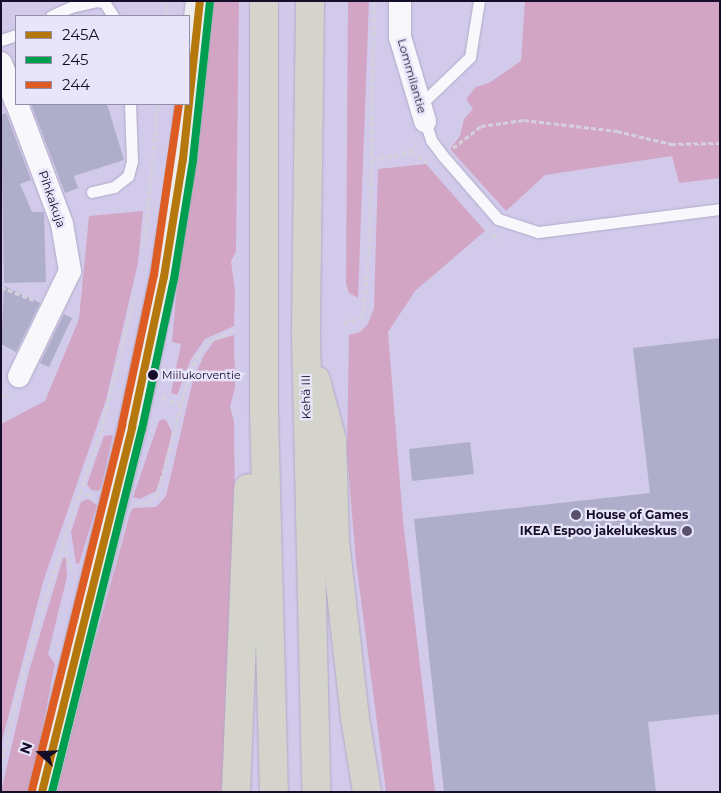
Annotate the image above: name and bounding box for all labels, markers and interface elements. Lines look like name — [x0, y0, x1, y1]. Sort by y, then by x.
legend — [15, 15, 190, 105]
text: 245A — [62, 25, 99, 44]
street label: Lommilantie — [394, 37, 430, 115]
text: 245 — [62, 50, 89, 69]
text: 244 — [62, 75, 90, 94]
street label: Pihkakuja — [35, 168, 69, 230]
place label: Miilukorventie — [162, 368, 241, 382]
marker: Miilukorventie — [148, 370, 158, 380]
street label: Kehä III — [298, 375, 314, 419]
place label: House of Games — [586, 508, 688, 522]
marker: House of Games — [570, 509, 582, 521]
place label: IKEA Espoo jakelukeskus — [520, 524, 677, 538]
marker: IKEA Espoo jakelukeskus — [681, 525, 693, 537]
north arrow — [15, 728, 65, 778]
text: N — [16, 739, 36, 756]

